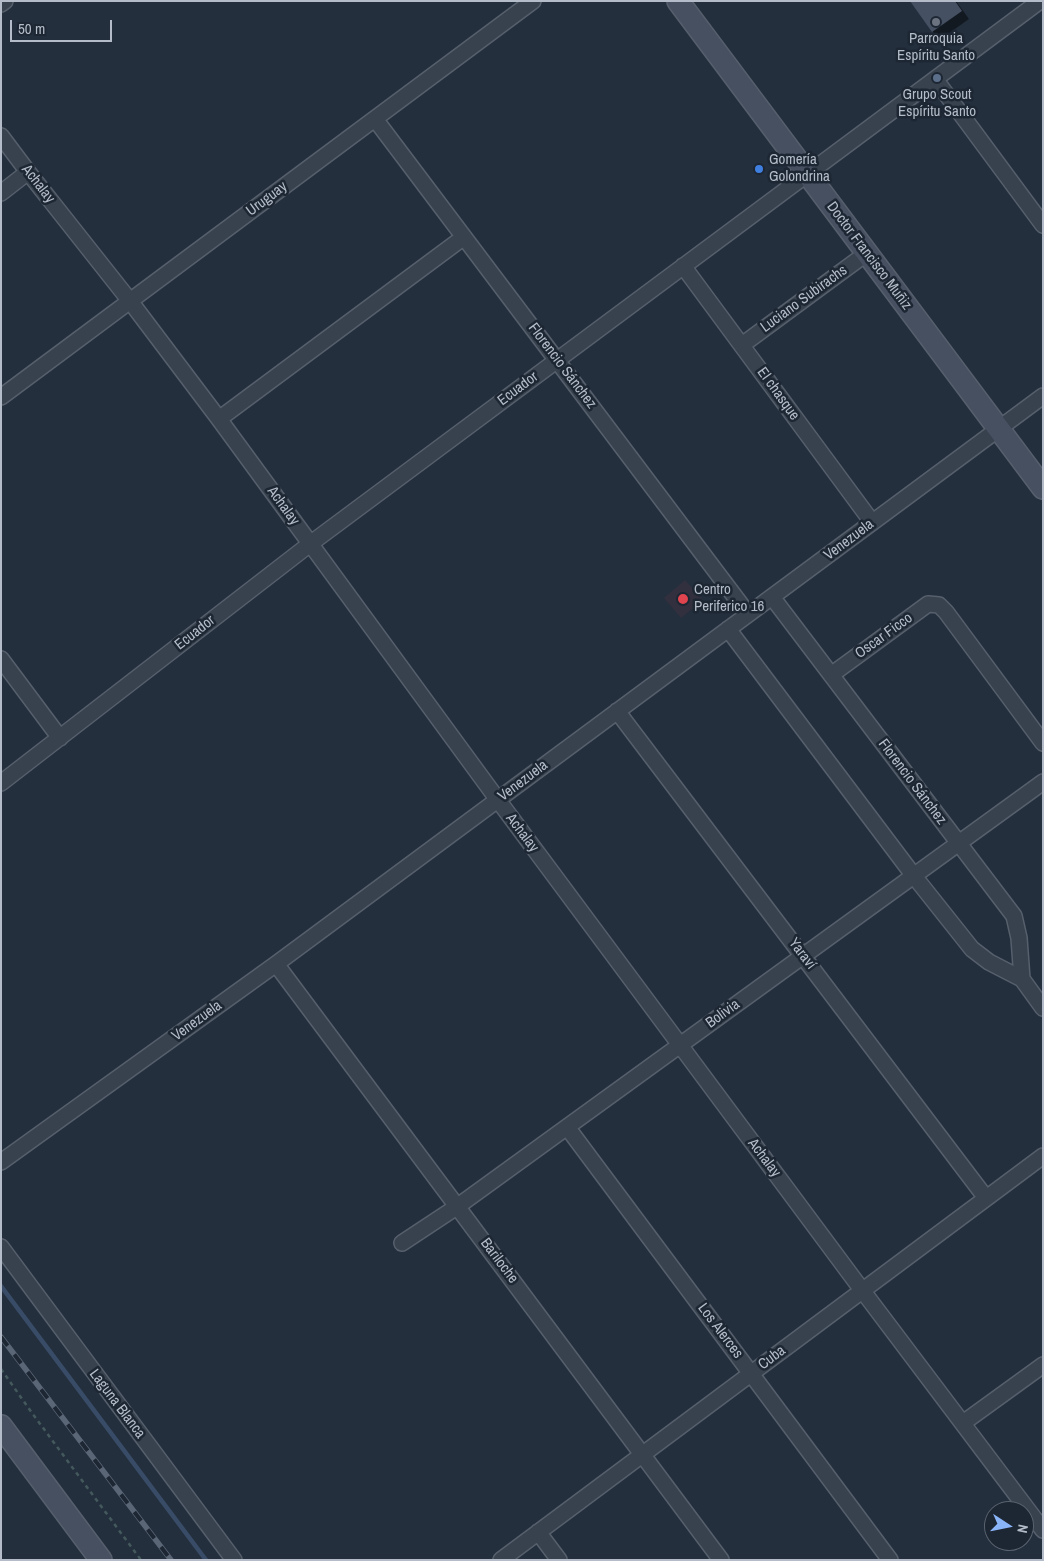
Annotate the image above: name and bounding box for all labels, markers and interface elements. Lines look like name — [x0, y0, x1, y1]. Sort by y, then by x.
scale bar — [12, 10, 115, 42]
marker: Parroquia Espíritu Santo — [930, 16, 942, 28]
text: 50 m — [18, 18, 45, 39]
place label: Parroquia Espíritu Santo — [897, 30, 975, 65]
marker: Grupo Scout Espíritu Santo — [931, 72, 943, 84]
place label: Grupo Scout Espíritu Santo — [898, 86, 976, 121]
place label: Gomería Golondrina — [769, 151, 830, 186]
street label: Achalay — [17, 161, 59, 207]
marker: Gomería Golondrina — [753, 163, 765, 175]
street label: Uruguay — [243, 178, 291, 220]
street label: Doctor Francisco Muñiz — [823, 198, 915, 314]
street label: Luciano Subirachs — [757, 262, 851, 336]
street label: Florencio Sánchez — [524, 320, 600, 412]
street label: El chasque — [753, 364, 803, 424]
street label: Ecuador — [494, 368, 542, 410]
street label: Achalay — [263, 483, 303, 529]
street label: Venezuela — [821, 516, 877, 564]
place label: Centro Periferico 16 — [694, 581, 764, 616]
marker: Centro Periferico 16 — [676, 592, 690, 606]
street label: Oscar Ficco — [852, 609, 916, 663]
street label: Ecuador — [171, 612, 219, 654]
street label: Florencio Sánchez — [874, 736, 950, 828]
street label: Venezuela — [495, 757, 551, 805]
street label: Achalay — [502, 810, 542, 856]
street label: Yaraví — [784, 935, 820, 973]
street label: Bolivia — [702, 996, 744, 1032]
street label: Venezuela — [168, 997, 226, 1045]
street label: Achalay — [744, 1135, 784, 1181]
street label: Bariloche — [476, 1235, 522, 1287]
street label: Los Alerces — [693, 1300, 747, 1362]
street label: Cuba — [755, 1342, 789, 1374]
street label: Laguna Blanca — [85, 1366, 149, 1442]
north arrow — [984, 1501, 1034, 1551]
text: N — [1013, 1523, 1032, 1534]

